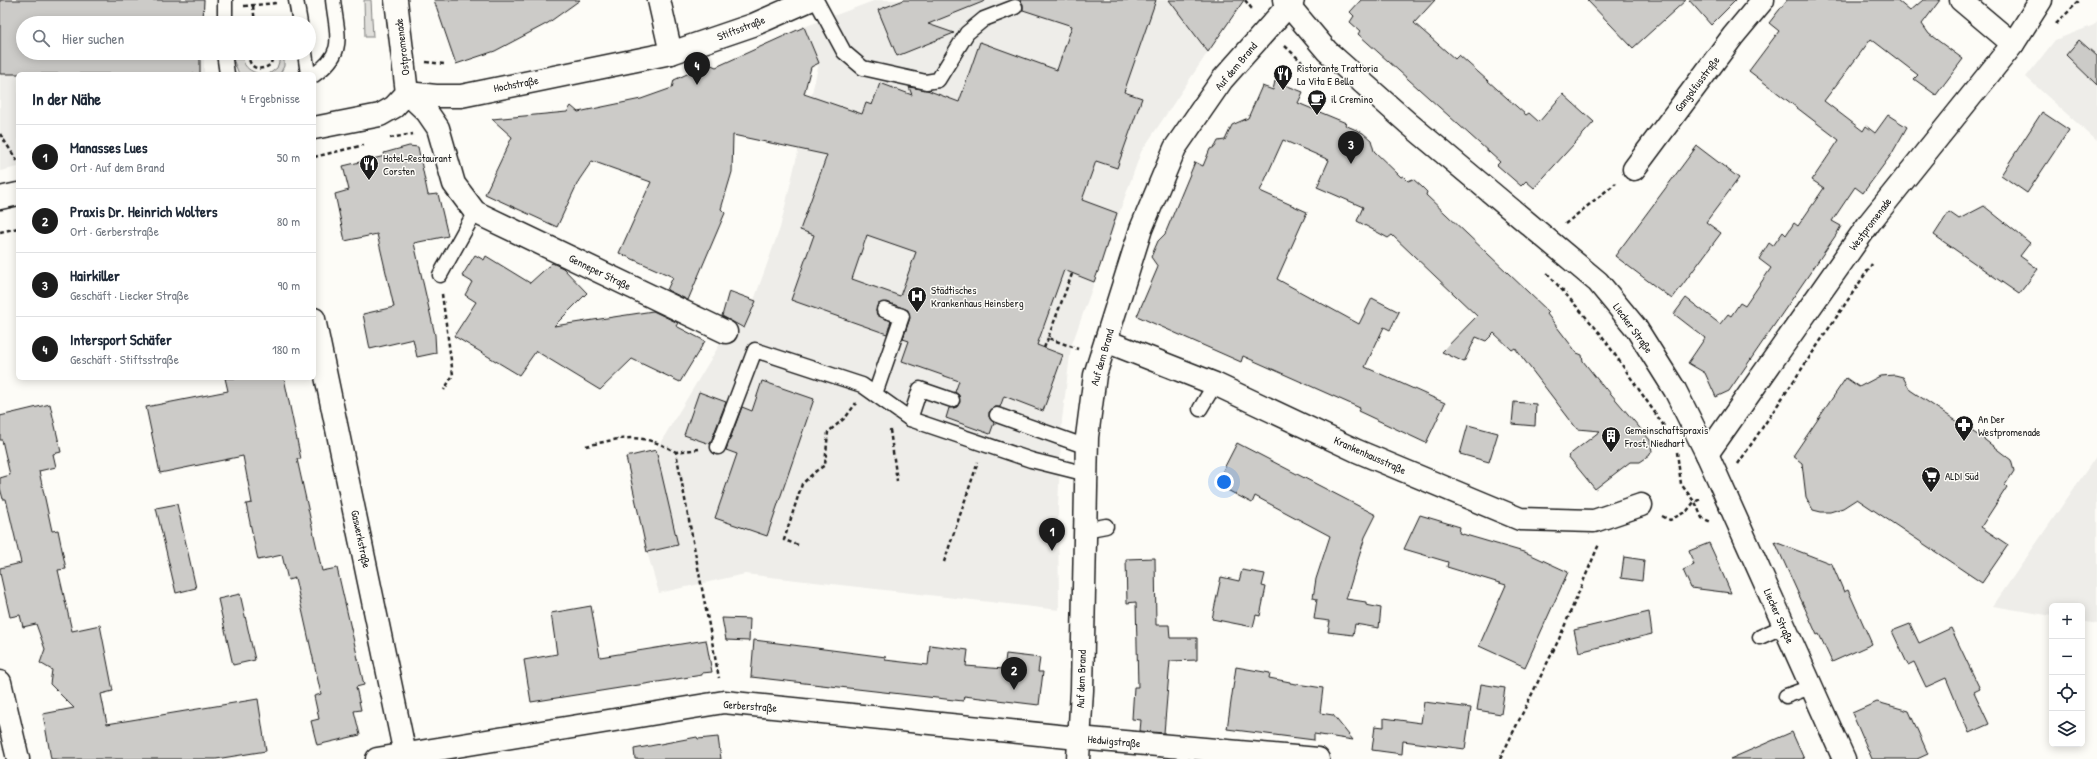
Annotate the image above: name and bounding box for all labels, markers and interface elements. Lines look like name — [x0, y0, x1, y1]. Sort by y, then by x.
street label: Stiftsstraße — [715, 12, 767, 43]
search box — [16, 16, 316, 60]
street label: Ostpromenade — [391, 17, 412, 76]
icon: search — [30, 27, 52, 49]
text: Hier suchen — [62, 28, 124, 49]
street label: Auf dem Brand — [1212, 39, 1261, 93]
pin: 4 — [684, 52, 710, 85]
street label: Gangolfusstraße — [1671, 53, 1723, 115]
place label: Ristorante Trattoria La Vita E Bella — [1297, 61, 1379, 88]
restaurant icon: Ristorante Trattoria La Vita E Bella — [1272, 63, 1294, 91]
street label: Hochstraße — [492, 73, 540, 95]
text: In der Nähe — [32, 87, 101, 110]
cafe icon: il Cremino — [1306, 88, 1328, 116]
text: 4 Ergebnisse — [241, 89, 300, 107]
place label: il Cremino — [1331, 92, 1373, 106]
pin: 3 — [1338, 131, 1364, 164]
text: Manasses Lues — [70, 137, 148, 158]
text: 1 — [43, 148, 47, 166]
text: 50 m — [277, 148, 300, 166]
place label: Hotel-Restaurant Corsten — [383, 151, 452, 178]
restaurant icon: Hotel-Restaurant Corsten — [358, 153, 380, 181]
text: Ort · Auf dem Brand — [70, 158, 164, 176]
street label: Westpromenade — [1846, 194, 1895, 253]
text: Praxis Dr. Heinrich Wolters — [70, 201, 218, 222]
text: 2 — [42, 212, 48, 230]
text: 80 m — [277, 212, 300, 230]
text: Ort · Gerberstraße — [70, 222, 159, 240]
street label: Genneper Straße — [567, 251, 634, 293]
text: Hairkiller — [70, 265, 120, 286]
text: 3 — [42, 276, 48, 294]
text: 90 m — [278, 276, 300, 294]
place label: Städtisches Krankenhaus Heinsberg — [931, 283, 1024, 310]
hospital icon: Städtisches Krankenhaus Heinsberg — [906, 285, 928, 313]
text: Geschäft · Liecker Straße — [70, 286, 189, 304]
street label: Liecker Straße — [1610, 300, 1656, 356]
street label: Auf dem Brand — [1087, 326, 1117, 387]
text: Intersport Schäfer — [70, 329, 172, 350]
text: 4 — [43, 340, 47, 358]
text: 180 m — [272, 340, 300, 358]
text: Geschäft · Stiftsstraße — [70, 350, 179, 368]
place label: An Der Westpromenade — [1978, 412, 2041, 439]
pharmacy icon: An Der Westpromenade — [1953, 414, 1975, 442]
place label: Gemeinschaftspraxis Frost, Niedhart — [1624, 423, 1708, 450]
building icon: Gemeinschaftspraxis Frost, Niedhart — [1600, 425, 1622, 453]
street label: Krankenhausstraße — [1332, 433, 1409, 477]
supermarket icon: ALDI Süd — [1920, 465, 1942, 493]
place label: ALDI Süd — [1945, 469, 1979, 483]
your location — [1214, 472, 1234, 492]
street label: Gaswerkstraße — [348, 509, 374, 570]
pin: 1 — [1039, 518, 1065, 551]
street label: Liecker Straße — [1761, 586, 1798, 646]
map controls — [2049, 603, 2085, 747]
button: + — [2049, 603, 2085, 639]
button: − — [2049, 639, 2085, 675]
street label: Auf dem Brand — [1073, 649, 1089, 708]
pin: 2 — [1001, 657, 1027, 690]
button: locate — [2049, 675, 2085, 711]
street label: Gerberstraße — [723, 697, 778, 715]
button: layers — [2049, 711, 2085, 747]
street label: Hedwigstraße — [1087, 732, 1142, 750]

